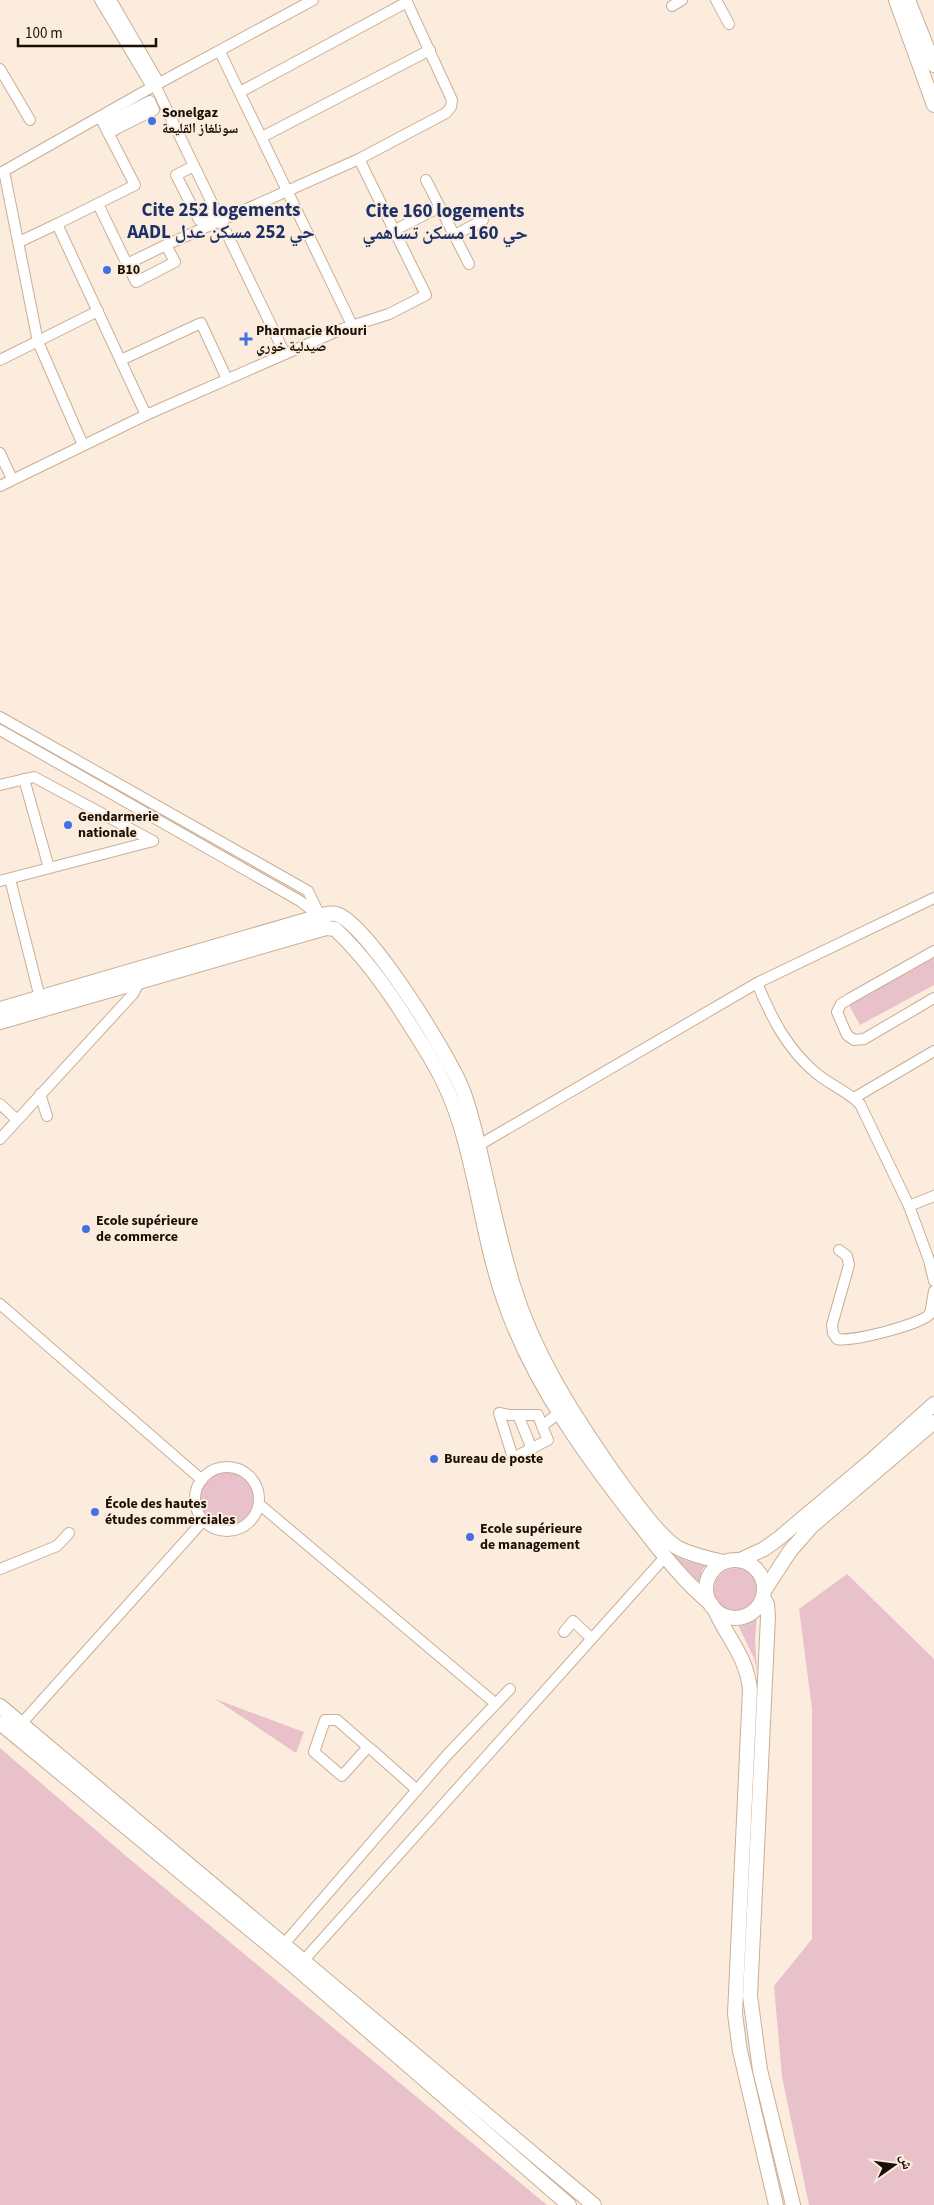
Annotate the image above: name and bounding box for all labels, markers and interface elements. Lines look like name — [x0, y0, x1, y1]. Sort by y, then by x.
scale bar — [18, 15, 155, 47]
text: 100 m — [25, 23, 63, 44]
place label: Sonelgaz سونلغاز القليعة — [162, 103, 239, 139]
marker: Sonelgaz سونلغاز القليعة — [146, 115, 158, 127]
district label: Cite 252 logements AADL حي 252 مسكن عدل — [126, 197, 315, 246]
district label: Cite 160 logements حي 160 مسكن تساهمي — [362, 198, 528, 247]
place label: B10 — [117, 260, 140, 280]
marker: B10 — [101, 264, 113, 276]
place label: Pharmacie Khouri صيدلية خوري — [256, 321, 367, 357]
marker: Pharmacie Khouri صيدلية خوري — [240, 333, 252, 345]
place label: Gendarmerie nationale — [78, 807, 159, 843]
marker: Gendarmerie nationale — [62, 819, 74, 831]
place label: Ecole supérieure de commerce — [96, 1211, 198, 1247]
marker: Ecole supérieure de commerce — [80, 1223, 92, 1235]
place label: Bureau de poste — [444, 1449, 543, 1469]
marker: Bureau de poste — [428, 1453, 440, 1465]
place label: École des hautes études commerciales — [105, 1494, 236, 1530]
marker: École des hautes études commerciales — [89, 1506, 101, 1518]
place label: Ecole supérieure de management — [480, 1519, 582, 1555]
marker: Ecole supérieure de management — [464, 1531, 476, 1543]
north arrow — [869, 2140, 919, 2190]
text: ش — [894, 2152, 917, 2172]

